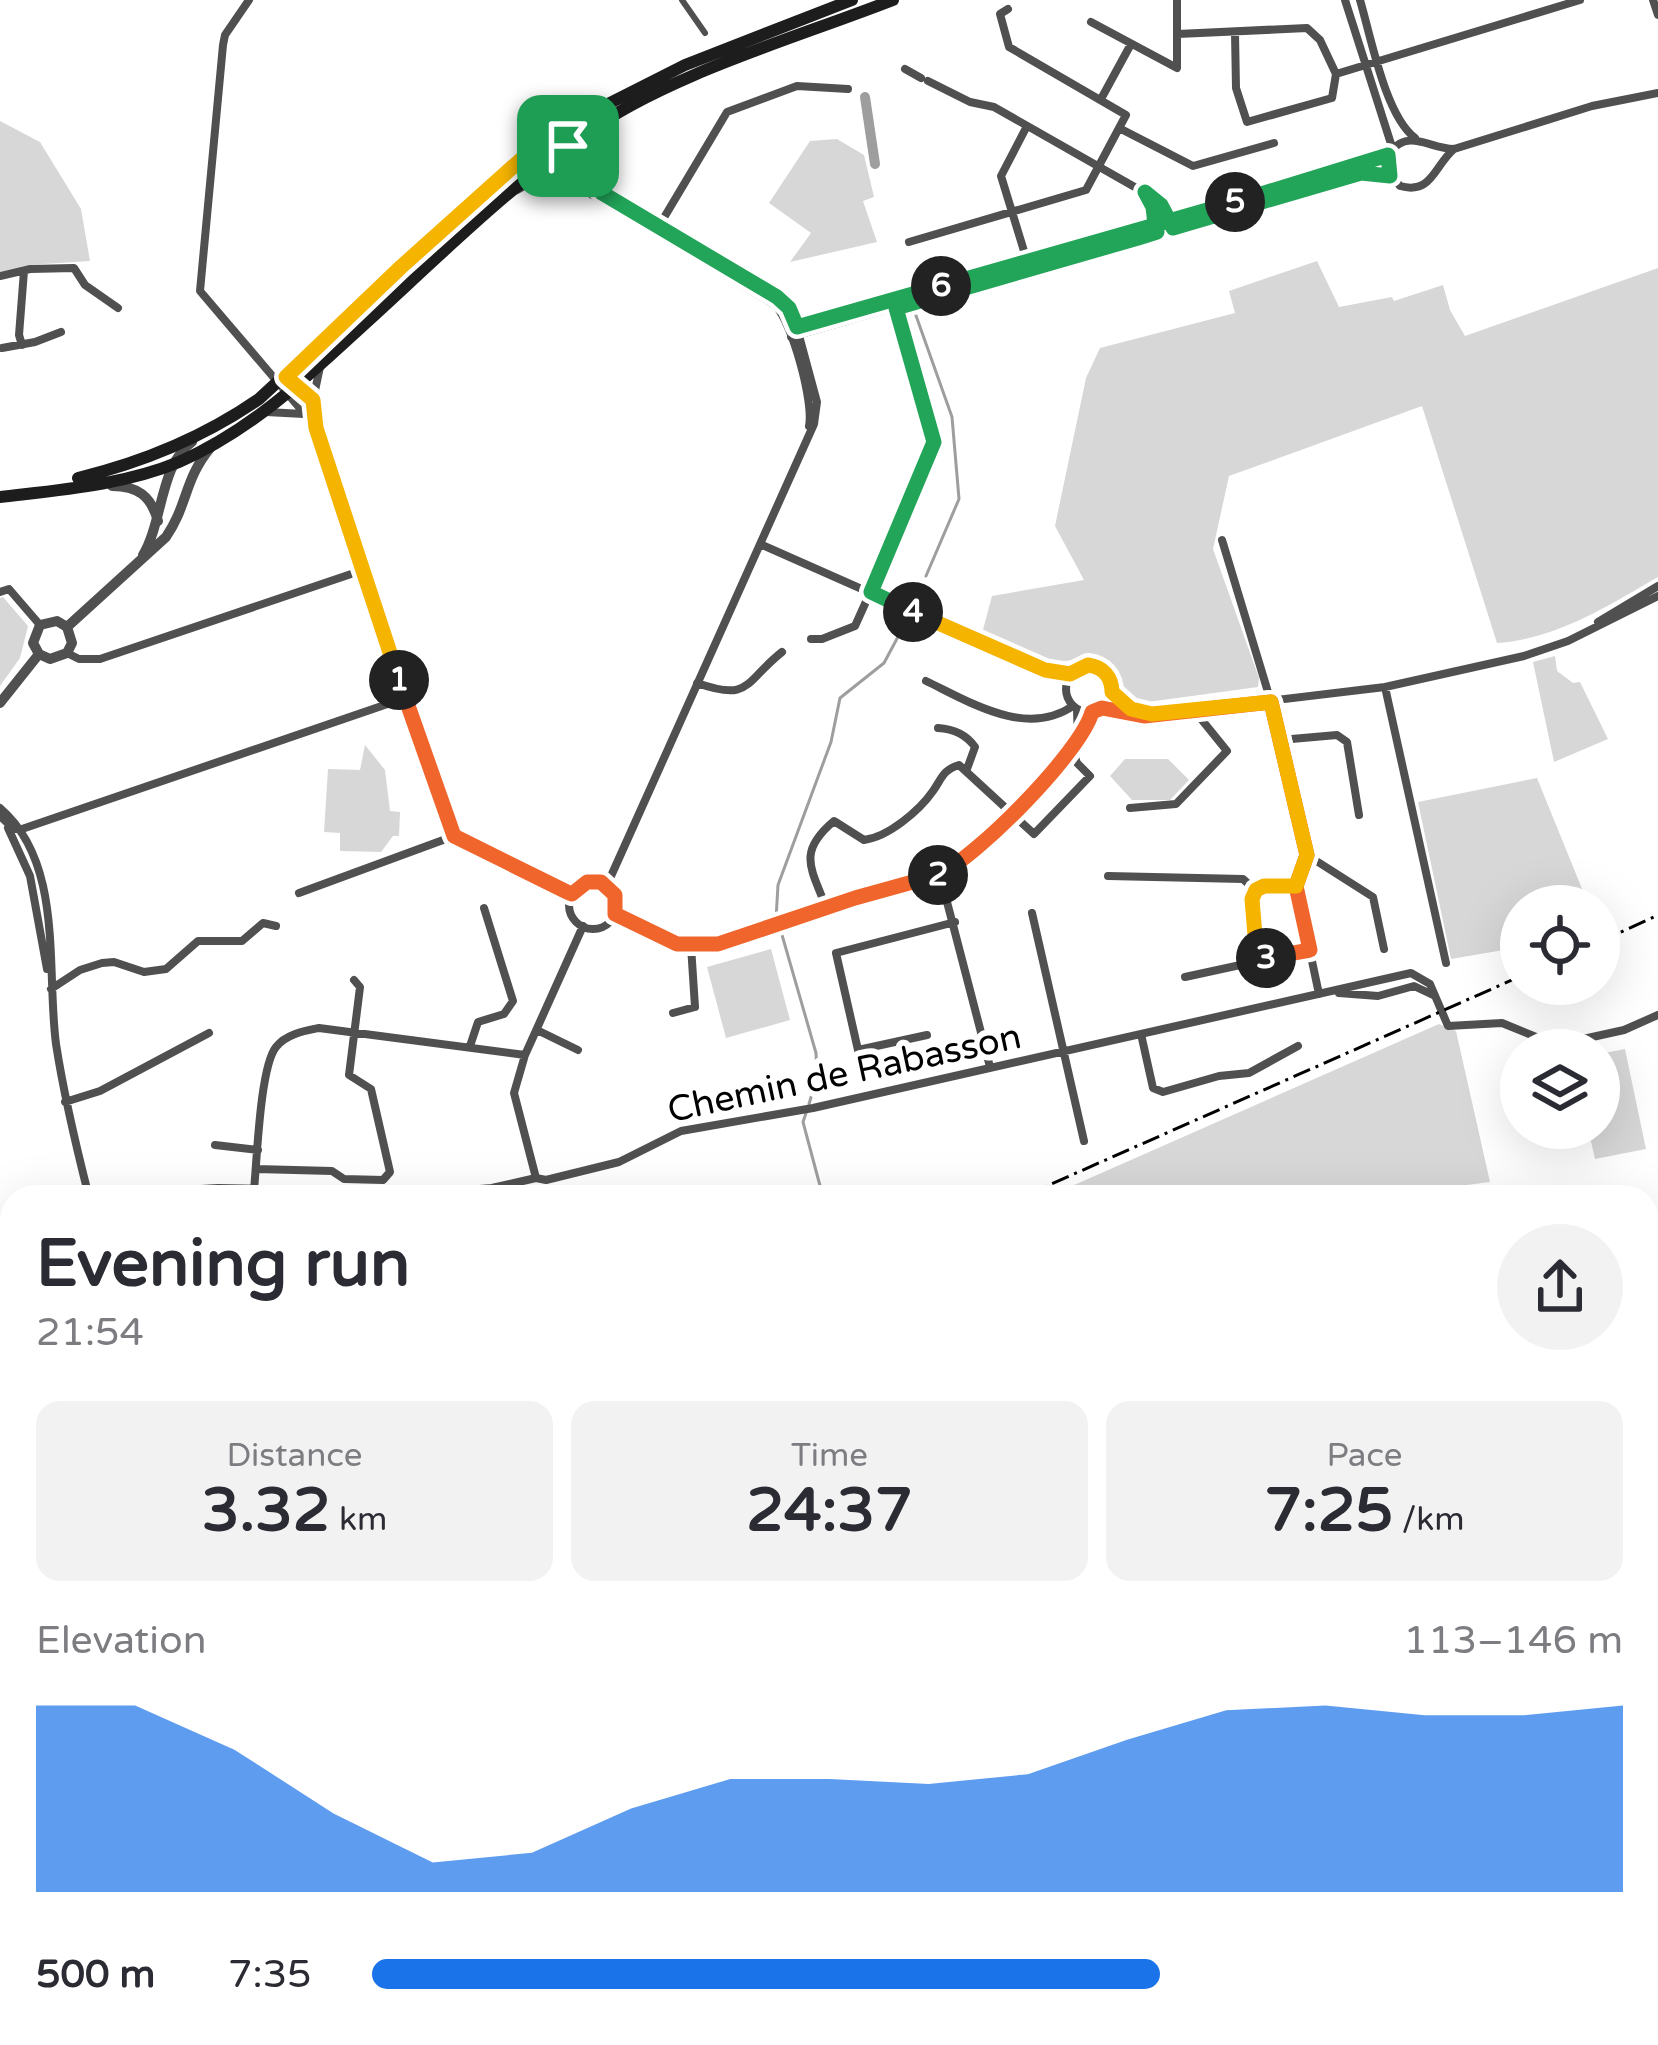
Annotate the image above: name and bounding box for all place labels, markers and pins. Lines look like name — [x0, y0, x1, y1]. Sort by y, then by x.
pin — [517, 95, 619, 197]
pin: 5 — [1205, 172, 1265, 232]
pin: 6 — [911, 256, 971, 316]
pin: 4 — [883, 582, 943, 642]
pin: 1 — [369, 650, 429, 710]
pin: 2 — [908, 845, 968, 905]
pin: 3 — [1236, 928, 1296, 988]

